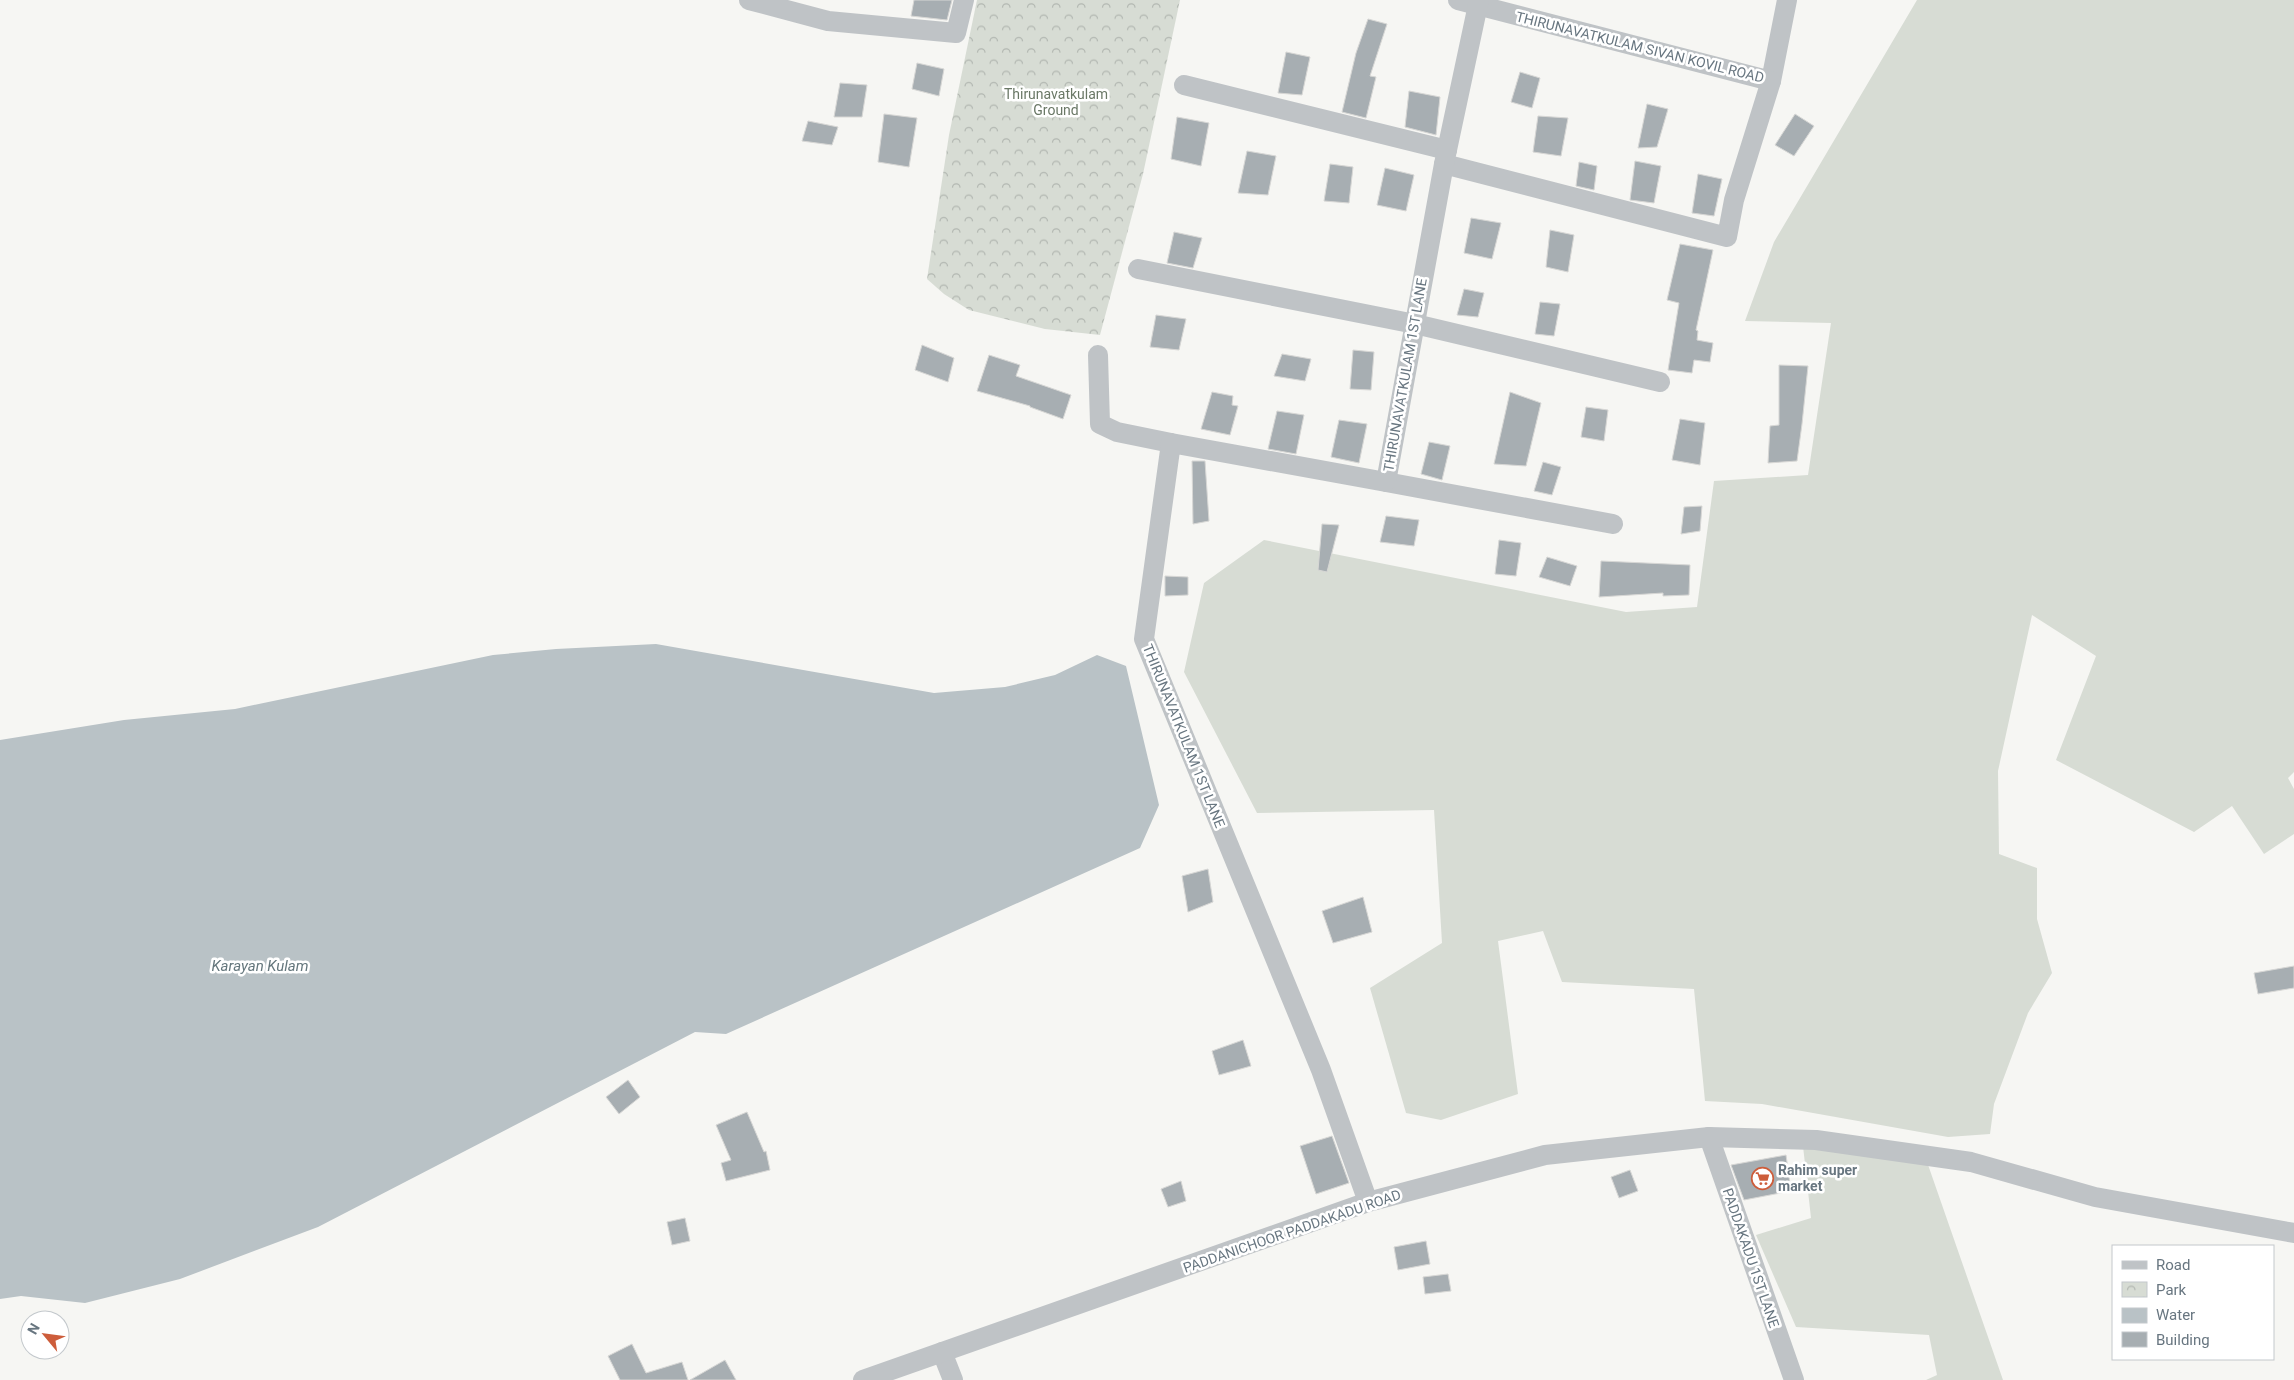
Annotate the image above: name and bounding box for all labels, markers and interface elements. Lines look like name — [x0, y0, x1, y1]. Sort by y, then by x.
street label: THIRUNAVATKULAM SIVAN KOVIL ROAD — [1514, 8, 1766, 86]
park label: Thirunavatkulam Ground — [1004, 86, 1108, 118]
street label: THIRUNAVATKULAM 1ST LANE — [1380, 277, 1430, 473]
street label: THIRUNAVATKULAM 1ST LANE — [1140, 642, 1228, 830]
water label: Karayan Kulam — [211, 957, 309, 975]
place label: Rahim super market — [1778, 1162, 1857, 1194]
supermarket icon: Rahim super market — [1750, 1166, 1774, 1190]
street label: PADDANICHOOR PADDAKADU ROAD — [1181, 1186, 1403, 1276]
street label: PADDAKADU 1ST LANE — [1720, 1186, 1782, 1330]
legend — [2112, 1245, 2274, 1360]
text: Road — [2156, 1256, 2190, 1274]
text: Park — [2156, 1281, 2187, 1299]
text: Water — [2156, 1306, 2195, 1324]
north arrow — [20, 1310, 70, 1360]
text: N — [24, 1320, 43, 1337]
text: Building — [2156, 1331, 2210, 1349]

